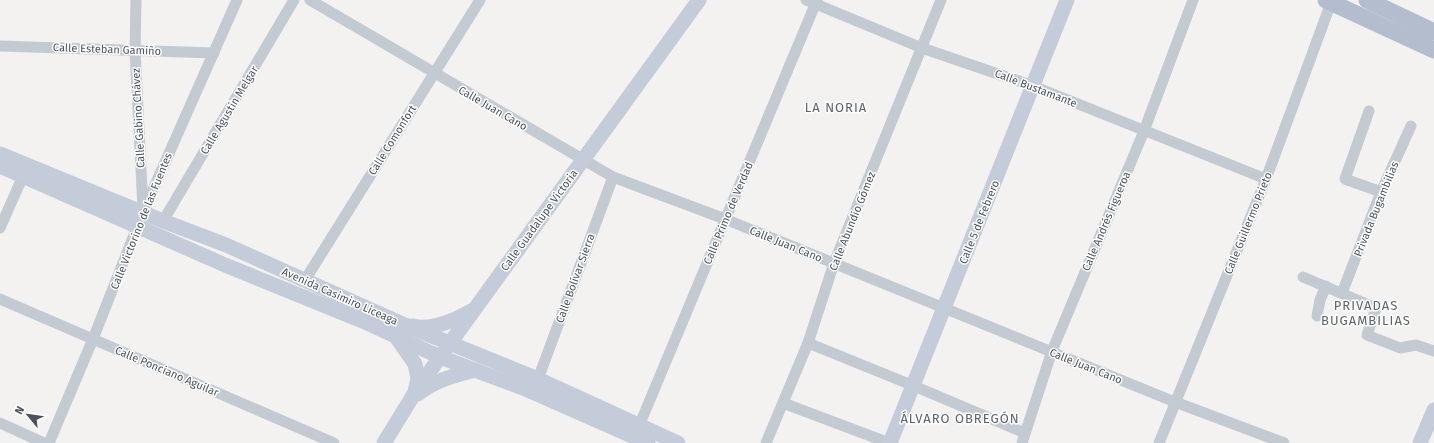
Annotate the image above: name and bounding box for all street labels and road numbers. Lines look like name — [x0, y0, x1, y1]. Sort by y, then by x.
street label: Calle Esteban Gamiño — [53, 41, 161, 58]
street label: Calle Agustín Melgar — [198, 63, 261, 157]
street label: Calle Bustamante — [993, 67, 1079, 110]
street label: Calle Gabino Chávez — [129, 68, 148, 168]
street label: Calle Juan Cano — [456, 83, 529, 133]
street label: Calle Comonfort — [366, 103, 419, 178]
street label: Calle Victorino de las Fuentes — [108, 151, 175, 292]
street label: Calle Primo de Verdad — [701, 160, 756, 266]
street label: Privada Bugambilias — [1351, 160, 1401, 259]
street label: Calle Guadalupe Victoria — [498, 167, 581, 274]
street label: Calle Andrés Figueroa — [1080, 169, 1133, 273]
street label: Calle Abundio Gómez — [827, 170, 878, 273]
street label: Calle Guillermo Prieto — [1222, 170, 1275, 276]
street label: Calle 5 de Febrero — [957, 179, 1002, 266]
street label: Calle Juan Cano — [748, 224, 824, 265]
street label: Calle Bolívar Sierra — [553, 232, 598, 325]
street label: Avenida Casimiro Liceaga — [280, 265, 400, 328]
street label: Calle Ponciano Aguilar — [113, 344, 221, 399]
street label: Calle Juan Cano — [1048, 346, 1124, 387]

